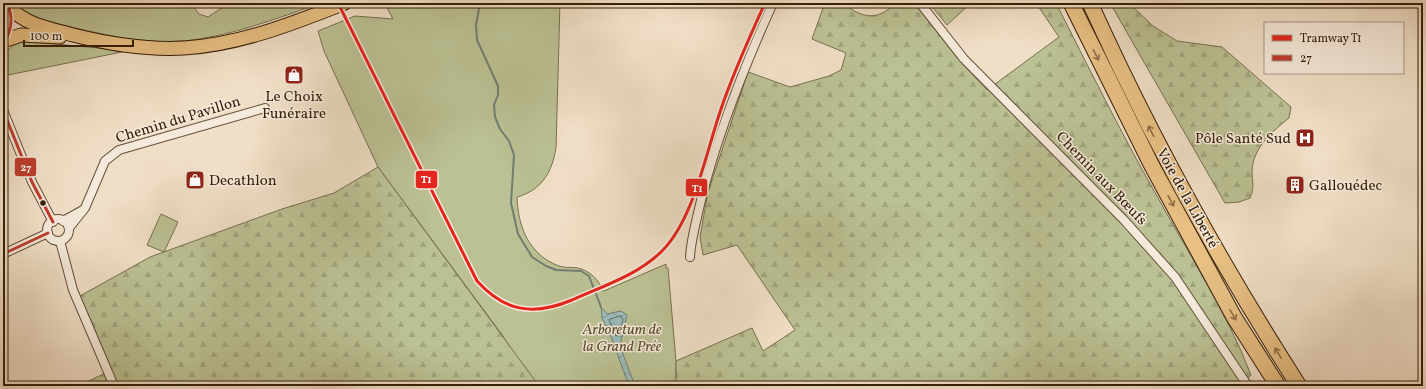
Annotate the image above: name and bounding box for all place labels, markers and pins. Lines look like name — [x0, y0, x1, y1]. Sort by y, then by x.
shop icon: Le Choix Funéraire — [283, 64, 305, 86]
place label: Le Choix Funéraire — [262, 87, 326, 125]
hospital icon: Pôle Santé Sud — [1294, 127, 1316, 149]
place label: Pôle Santé Sud — [1195, 129, 1291, 150]
shop icon: Decathlon — [184, 169, 206, 191]
place label: Decathlon — [209, 171, 277, 192]
building icon: Gallouédec — [1284, 174, 1306, 196]
place label: Gallouédec — [1309, 176, 1383, 197]
unlabelled marker — [38, 198, 48, 208]

